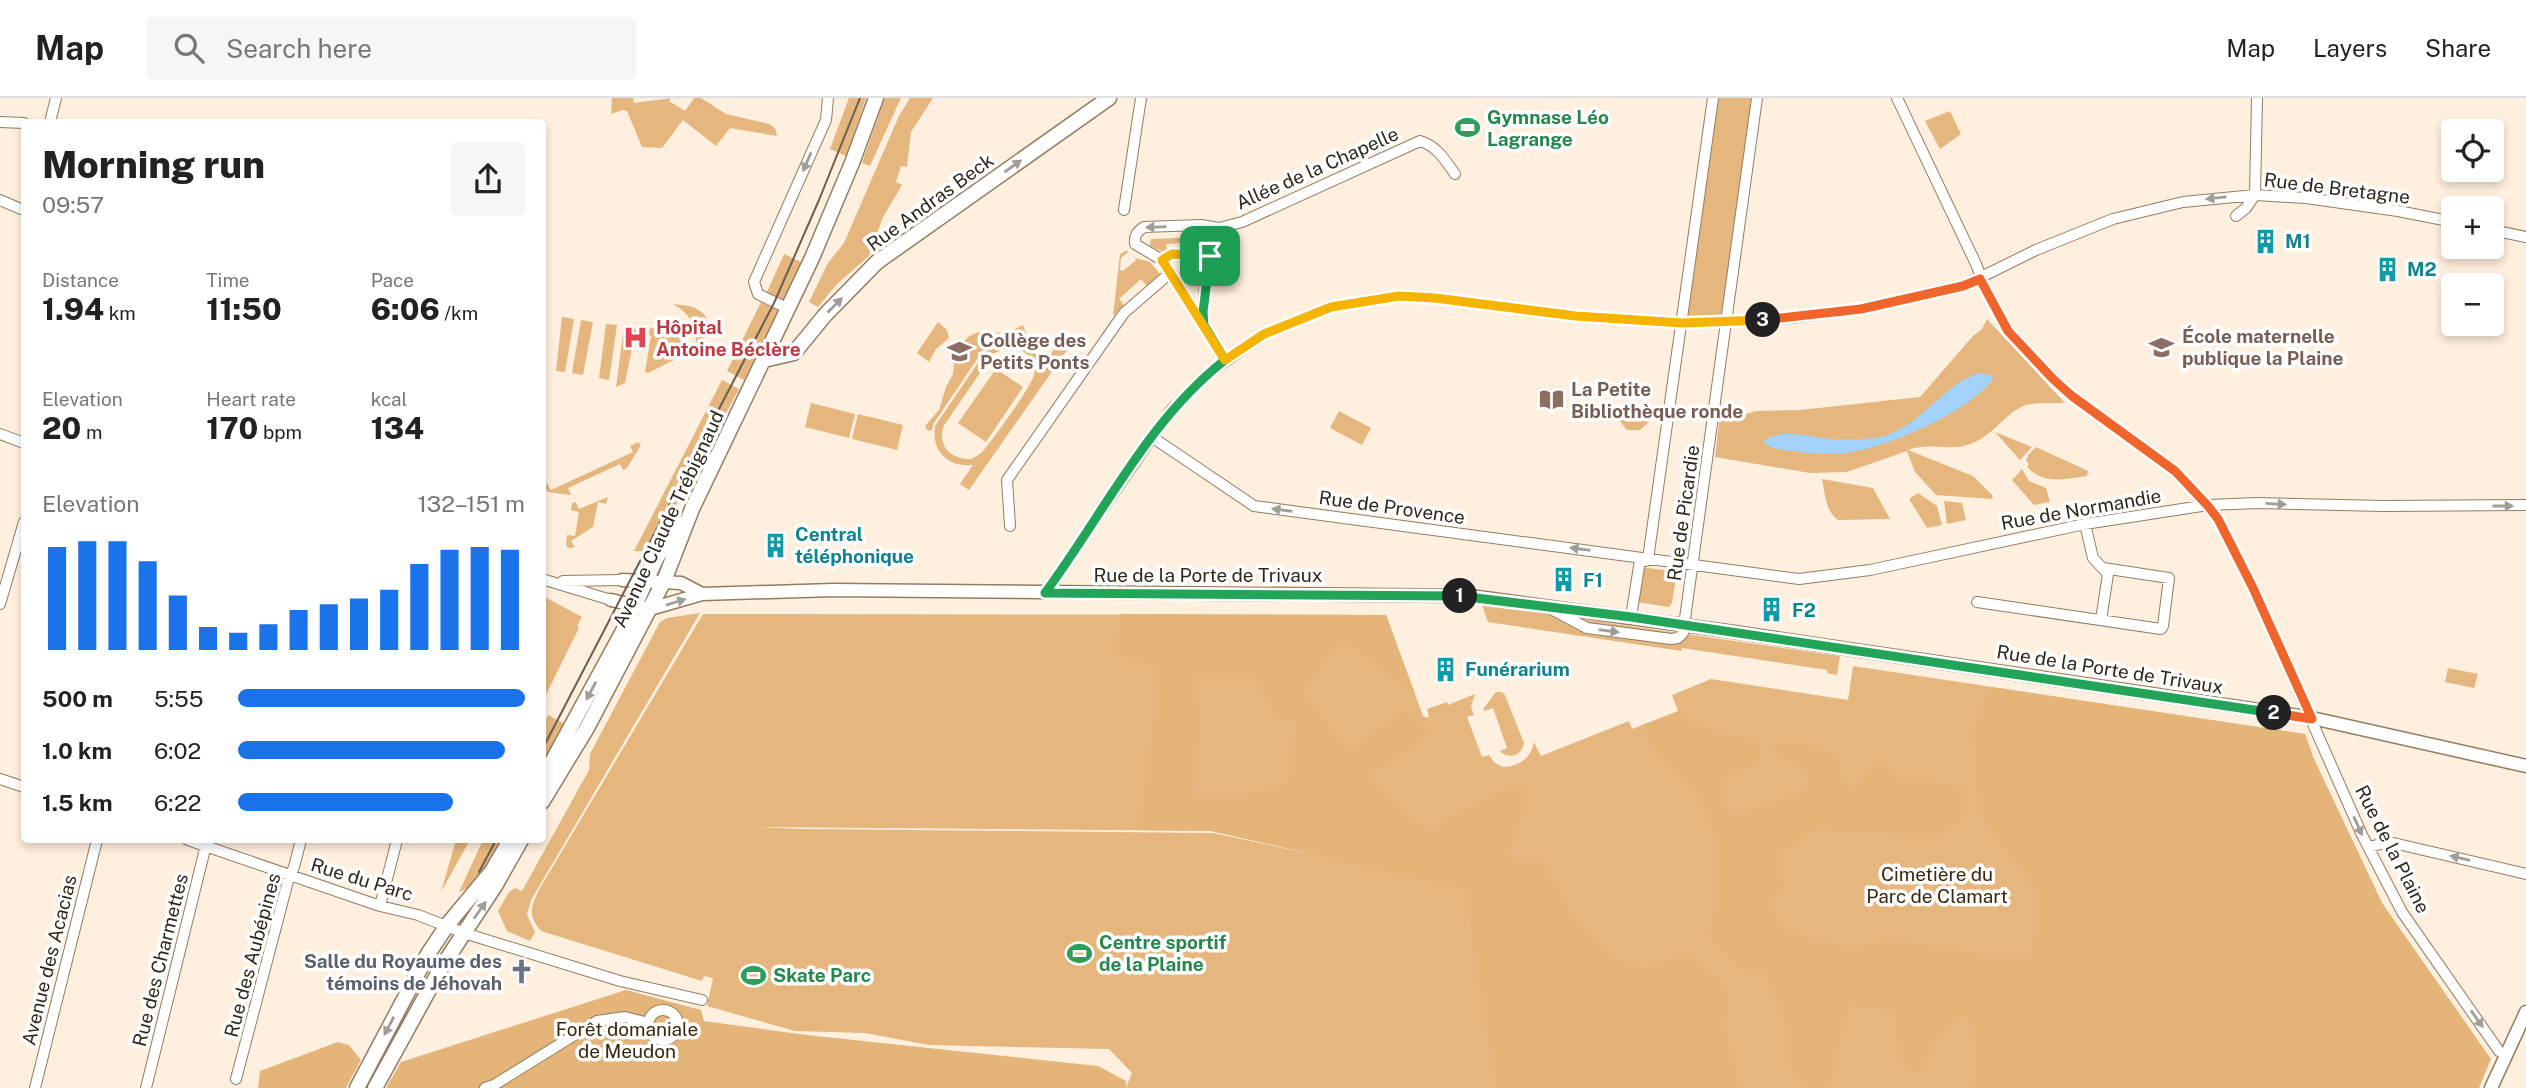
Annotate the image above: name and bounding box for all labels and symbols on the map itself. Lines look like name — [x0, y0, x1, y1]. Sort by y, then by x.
place label: Gymnase Léo Lagrange — [1487, 106, 1609, 150]
sports icon: Gymnase Léo Lagrange — [1453, 114, 1481, 142]
street label: Allée de la Chapelle — [1232, 122, 1402, 214]
street label: Rue Andras Beck — [862, 149, 998, 255]
one-way arrow — [801, 152, 812, 173]
one-way arrow — [1004, 159, 1022, 173]
street label: Rue de Bretagne — [2263, 168, 2411, 208]
one-way arrow — [2205, 192, 2227, 203]
one-way arrow — [1145, 221, 1167, 232]
pin — [1180, 226, 1240, 286]
building icon: M1 — [2251, 227, 2279, 255]
place label: M1 — [2285, 230, 2311, 252]
building icon: M2 — [2373, 255, 2401, 283]
place label: M2 — [2407, 258, 2437, 280]
one-way arrow — [826, 297, 843, 314]
pin: 3 — [1746, 302, 1780, 338]
place label: Hôpital Antoine Béclère — [656, 316, 801, 360]
hospital icon: Hôpital Antoine Béclère — [622, 324, 650, 352]
place label: École maternelle publique la Plaine — [2182, 325, 2344, 369]
place label: Collège des Petits Ponts — [980, 329, 1090, 373]
school or university icon: École maternelle publique la Plaine — [2148, 333, 2176, 361]
school or university icon: Collège des Petits Ponts — [946, 337, 974, 365]
place label: La Petite Bibliothèque ronde — [1571, 378, 1743, 422]
library icon: La Petite Bibliothèque ronde — [1537, 386, 1565, 414]
street label: Avenue Claude Trébignaud — [608, 407, 728, 631]
street label: Rue de Picardie — [1663, 444, 1703, 582]
street label: Rue de Normandie — [1999, 484, 2163, 534]
street label: Rue de Provence — [1317, 486, 1467, 528]
one-way arrow — [2265, 498, 2287, 509]
one-way arrow — [2493, 500, 2515, 512]
one-way arrow — [1271, 504, 1293, 515]
place label: Central téléphonique — [795, 523, 914, 567]
building icon: Central téléphonique — [761, 531, 789, 559]
one-way arrow — [1569, 544, 1591, 555]
street label: Rue de la Porte de Trivaux — [1093, 564, 1323, 586]
building icon: F1 — [1549, 566, 1577, 594]
place label: F1 — [1583, 569, 1603, 591]
pin: 1 — [1442, 578, 1478, 614]
one-way arrow — [666, 596, 687, 607]
building icon: F2 — [1758, 596, 1786, 624]
place label: F2 — [1792, 599, 1816, 621]
one-way arrow — [1598, 625, 1620, 636]
street label: Rue de la Porte de Trivaux — [1995, 640, 2225, 698]
building icon: Funérarium — [1431, 655, 1459, 683]
place label: Funérarium — [1465, 658, 1570, 680]
one-way arrow — [585, 681, 597, 701]
pin: 2 — [2256, 696, 2292, 730]
street label: Rue de la Plaine — [2351, 781, 2435, 917]
one-way arrow — [2352, 816, 2364, 836]
one-way arrow — [2449, 852, 2471, 863]
street label: Rue du Parc — [308, 853, 416, 905]
park label: Cimetière du Parc de Clamart — [1866, 863, 2008, 907]
street label: Rue des Charmettes — [128, 871, 192, 1049]
street label: Rue des Aubépines — [220, 871, 284, 1039]
street label: Avenue des Acacias — [17, 873, 81, 1047]
one-way arrow — [473, 901, 487, 919]
place label: Centre sportif de la Plaine — [1099, 931, 1227, 975]
sports icon: Centre sportif de la Plaine — [1065, 939, 1093, 967]
place label: Salle du Royaume des témoins de Jéhovah — [304, 950, 502, 994]
church icon: Salle du Royaume des témoins de Jéhovah — [508, 958, 536, 986]
sports icon: Skate Parc — [739, 961, 767, 989]
place label: Skate Parc — [773, 964, 871, 986]
one-way arrow — [2470, 1010, 2484, 1028]
one-way arrow — [384, 1016, 395, 1036]
park label: Forêt domaniale de Meudon — [556, 1018, 698, 1062]

